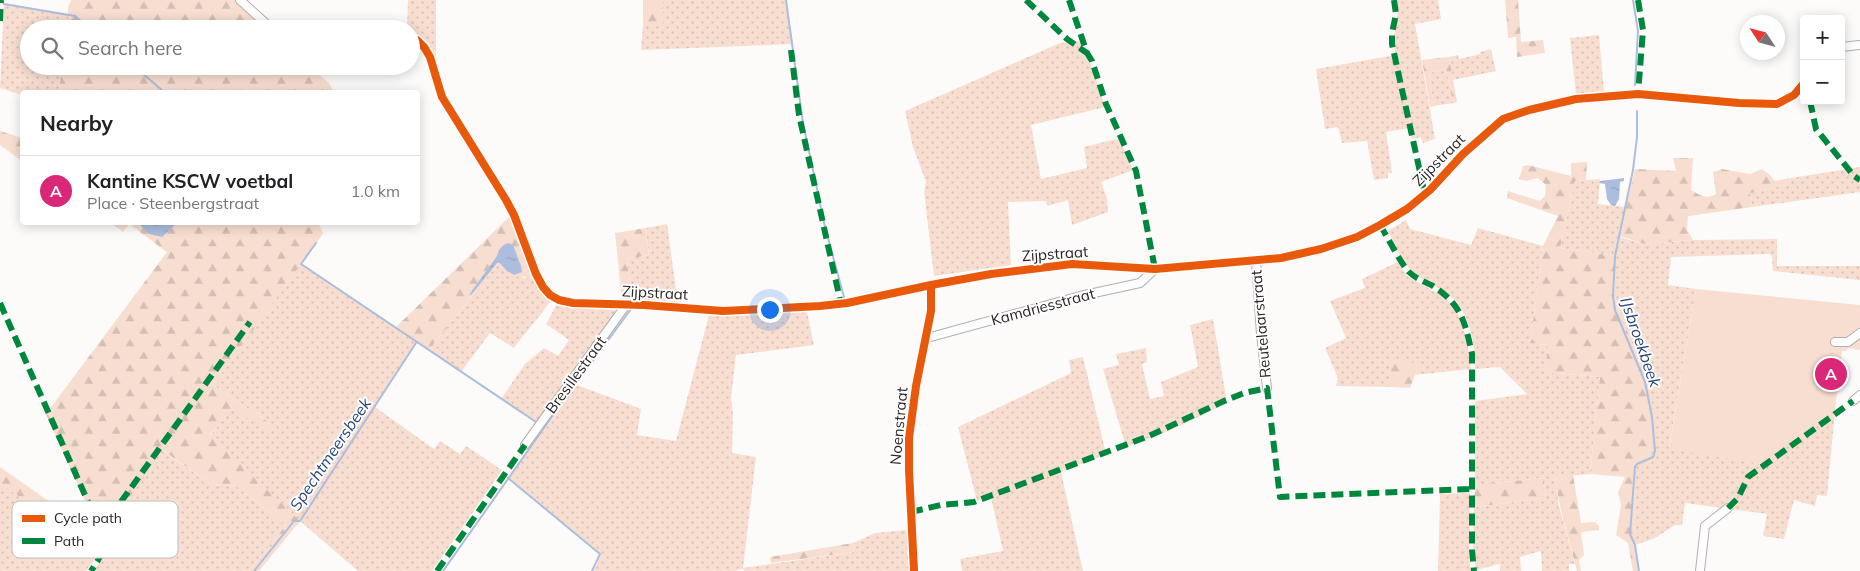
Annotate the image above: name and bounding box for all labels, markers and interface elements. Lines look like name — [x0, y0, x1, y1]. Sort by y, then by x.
north arrow — [1740, 15, 1785, 60]
map controls — [1800, 15, 1845, 105]
button: + — [1800, 15, 1845, 60]
search box — [20, 20, 420, 75]
icon: search — [38, 34, 66, 62]
text: Search here — [78, 36, 182, 60]
button: − — [1800, 60, 1845, 105]
text: Nearby — [40, 110, 113, 136]
street label: Zijpstraat — [1408, 129, 1469, 190]
text: Kantine KSCW voetbal — [87, 169, 293, 193]
text: A — [50, 181, 62, 201]
text: 1.0 km — [351, 181, 400, 201]
text: Place · Steenbergstraat — [87, 193, 259, 213]
street label: Zijpstraat — [1021, 242, 1089, 265]
street label: Reutelaarstraat — [1246, 269, 1275, 379]
street label: Zijpstraat — [621, 281, 689, 304]
street label: Kamdriesstraat — [989, 284, 1097, 329]
water label: IJsbroekbeek — [1616, 294, 1666, 390]
your location — [757, 297, 783, 323]
street label: Bresillestraat — [541, 332, 610, 417]
pin: A — [1815, 355, 1847, 393]
street label: Noenstraat — [886, 386, 911, 466]
water label: Spechtmeersbeek — [285, 393, 375, 514]
legend — [12, 501, 178, 558]
text: Cycle path — [54, 509, 122, 527]
text: Path — [54, 532, 84, 550]

